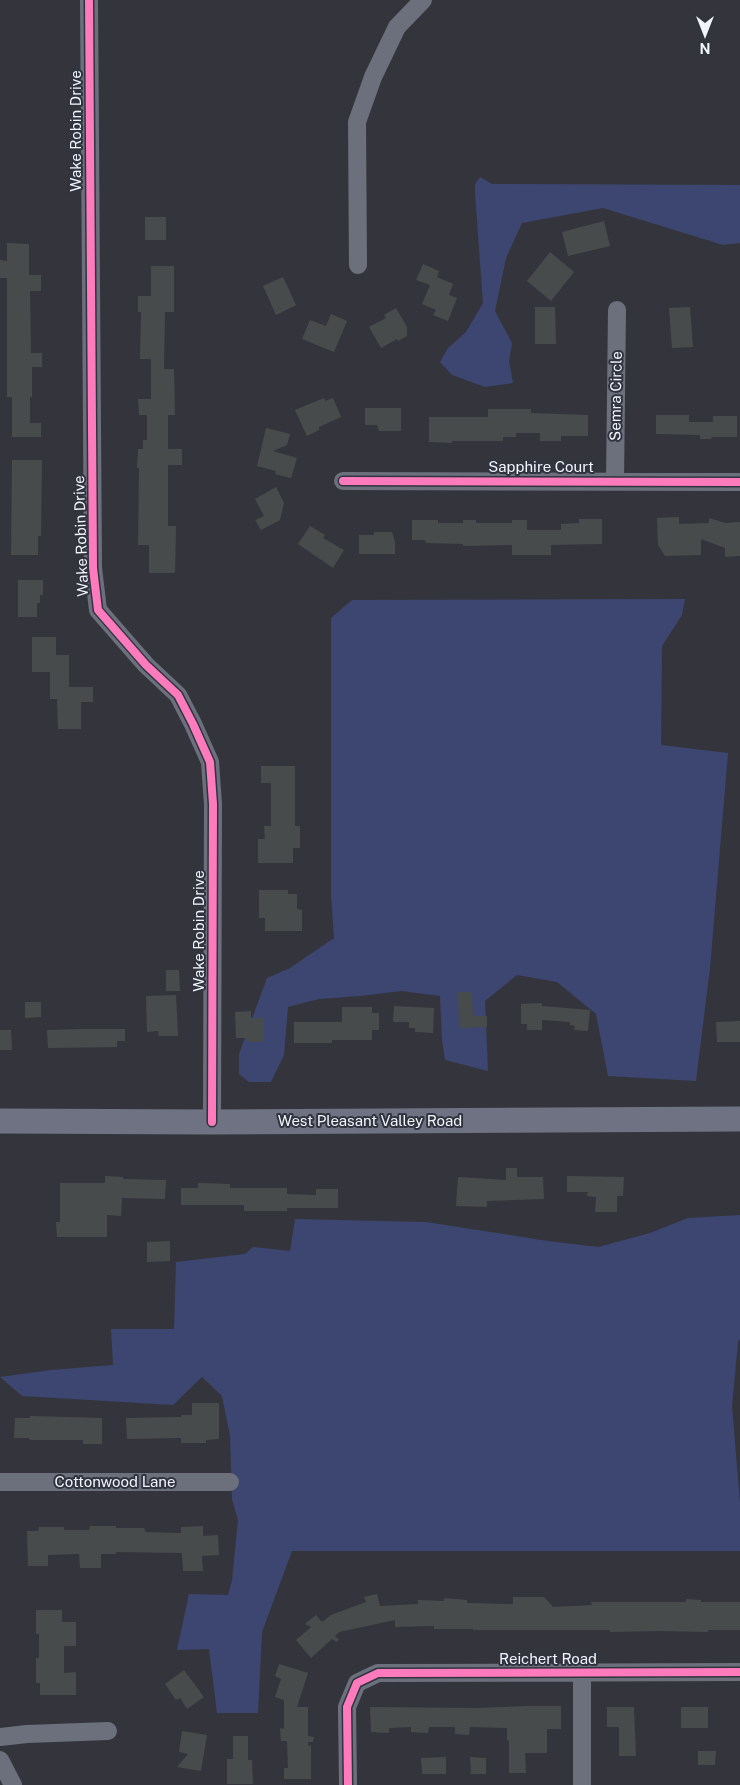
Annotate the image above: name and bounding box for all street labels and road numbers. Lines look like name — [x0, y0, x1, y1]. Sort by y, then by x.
street label: Wake Robin Drive — [67, 70, 84, 192]
street label: Semra Circle — [606, 351, 625, 441]
street label: Sapphire Court — [488, 458, 594, 475]
street label: Wake Robin Drive — [70, 475, 91, 597]
street label: Wake Robin Drive — [190, 870, 207, 992]
street label: West Pleasant Valley Road — [278, 1112, 462, 1129]
street label: Cottonwood Lane — [54, 1473, 176, 1490]
street label: Reichert Road — [499, 1650, 597, 1667]

